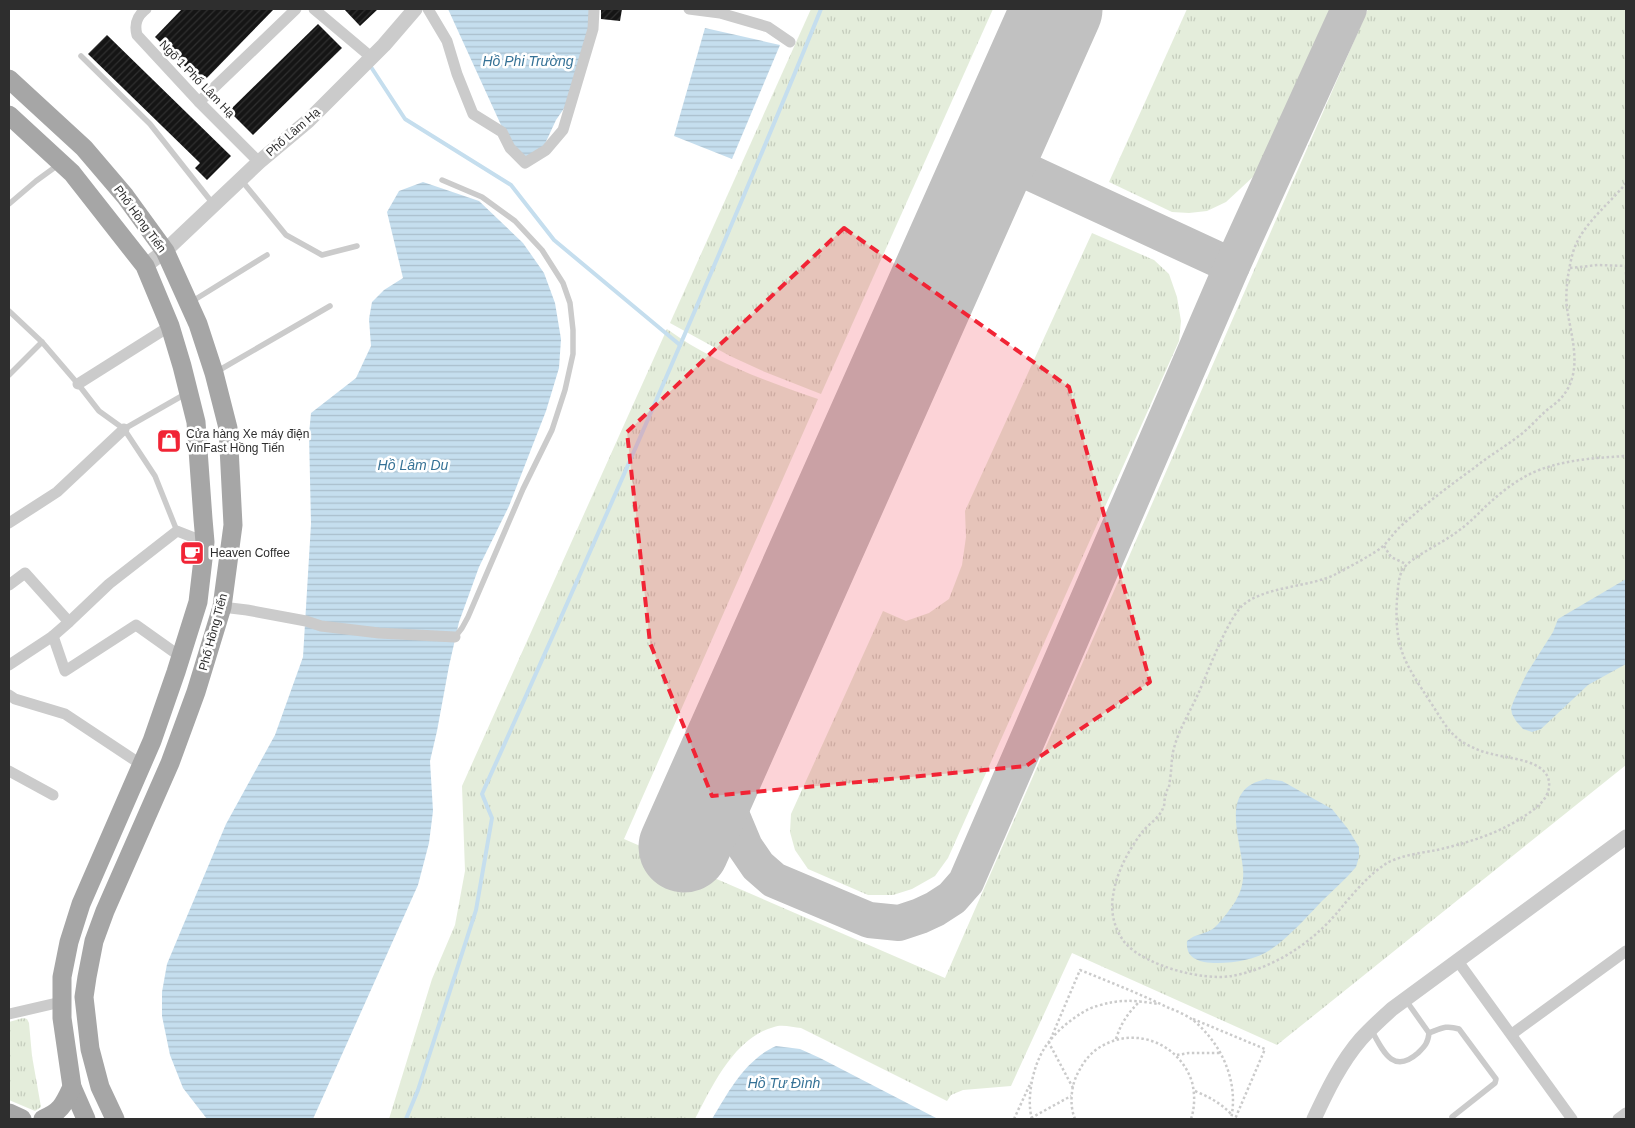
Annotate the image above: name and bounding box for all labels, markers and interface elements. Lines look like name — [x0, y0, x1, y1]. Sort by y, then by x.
street label: Ngõ 1 Phố Lâm Hạ — [157, 37, 238, 121]
water label: Hồ Phi Trường — [483, 53, 574, 69]
street label: Phố Lâm Hạ — [263, 105, 323, 159]
street label: Phố Hồng Tiến — [111, 183, 169, 255]
place label: Cửa hàng Xe máy điện VinFast Hồng Tiến — [186, 427, 309, 455]
shop icon: Cửa hàng Xe máy điện VinFast Hồng Tiến — [156, 428, 182, 454]
water label: Hồ Lâm Du — [378, 457, 449, 473]
cafe icon: Heaven Coffee — [179, 540, 205, 566]
place label: Heaven Coffee — [210, 546, 290, 560]
street label: Phố Hồng Tiến — [196, 592, 230, 672]
water label: Hồ Tư Đình — [748, 1075, 821, 1091]

